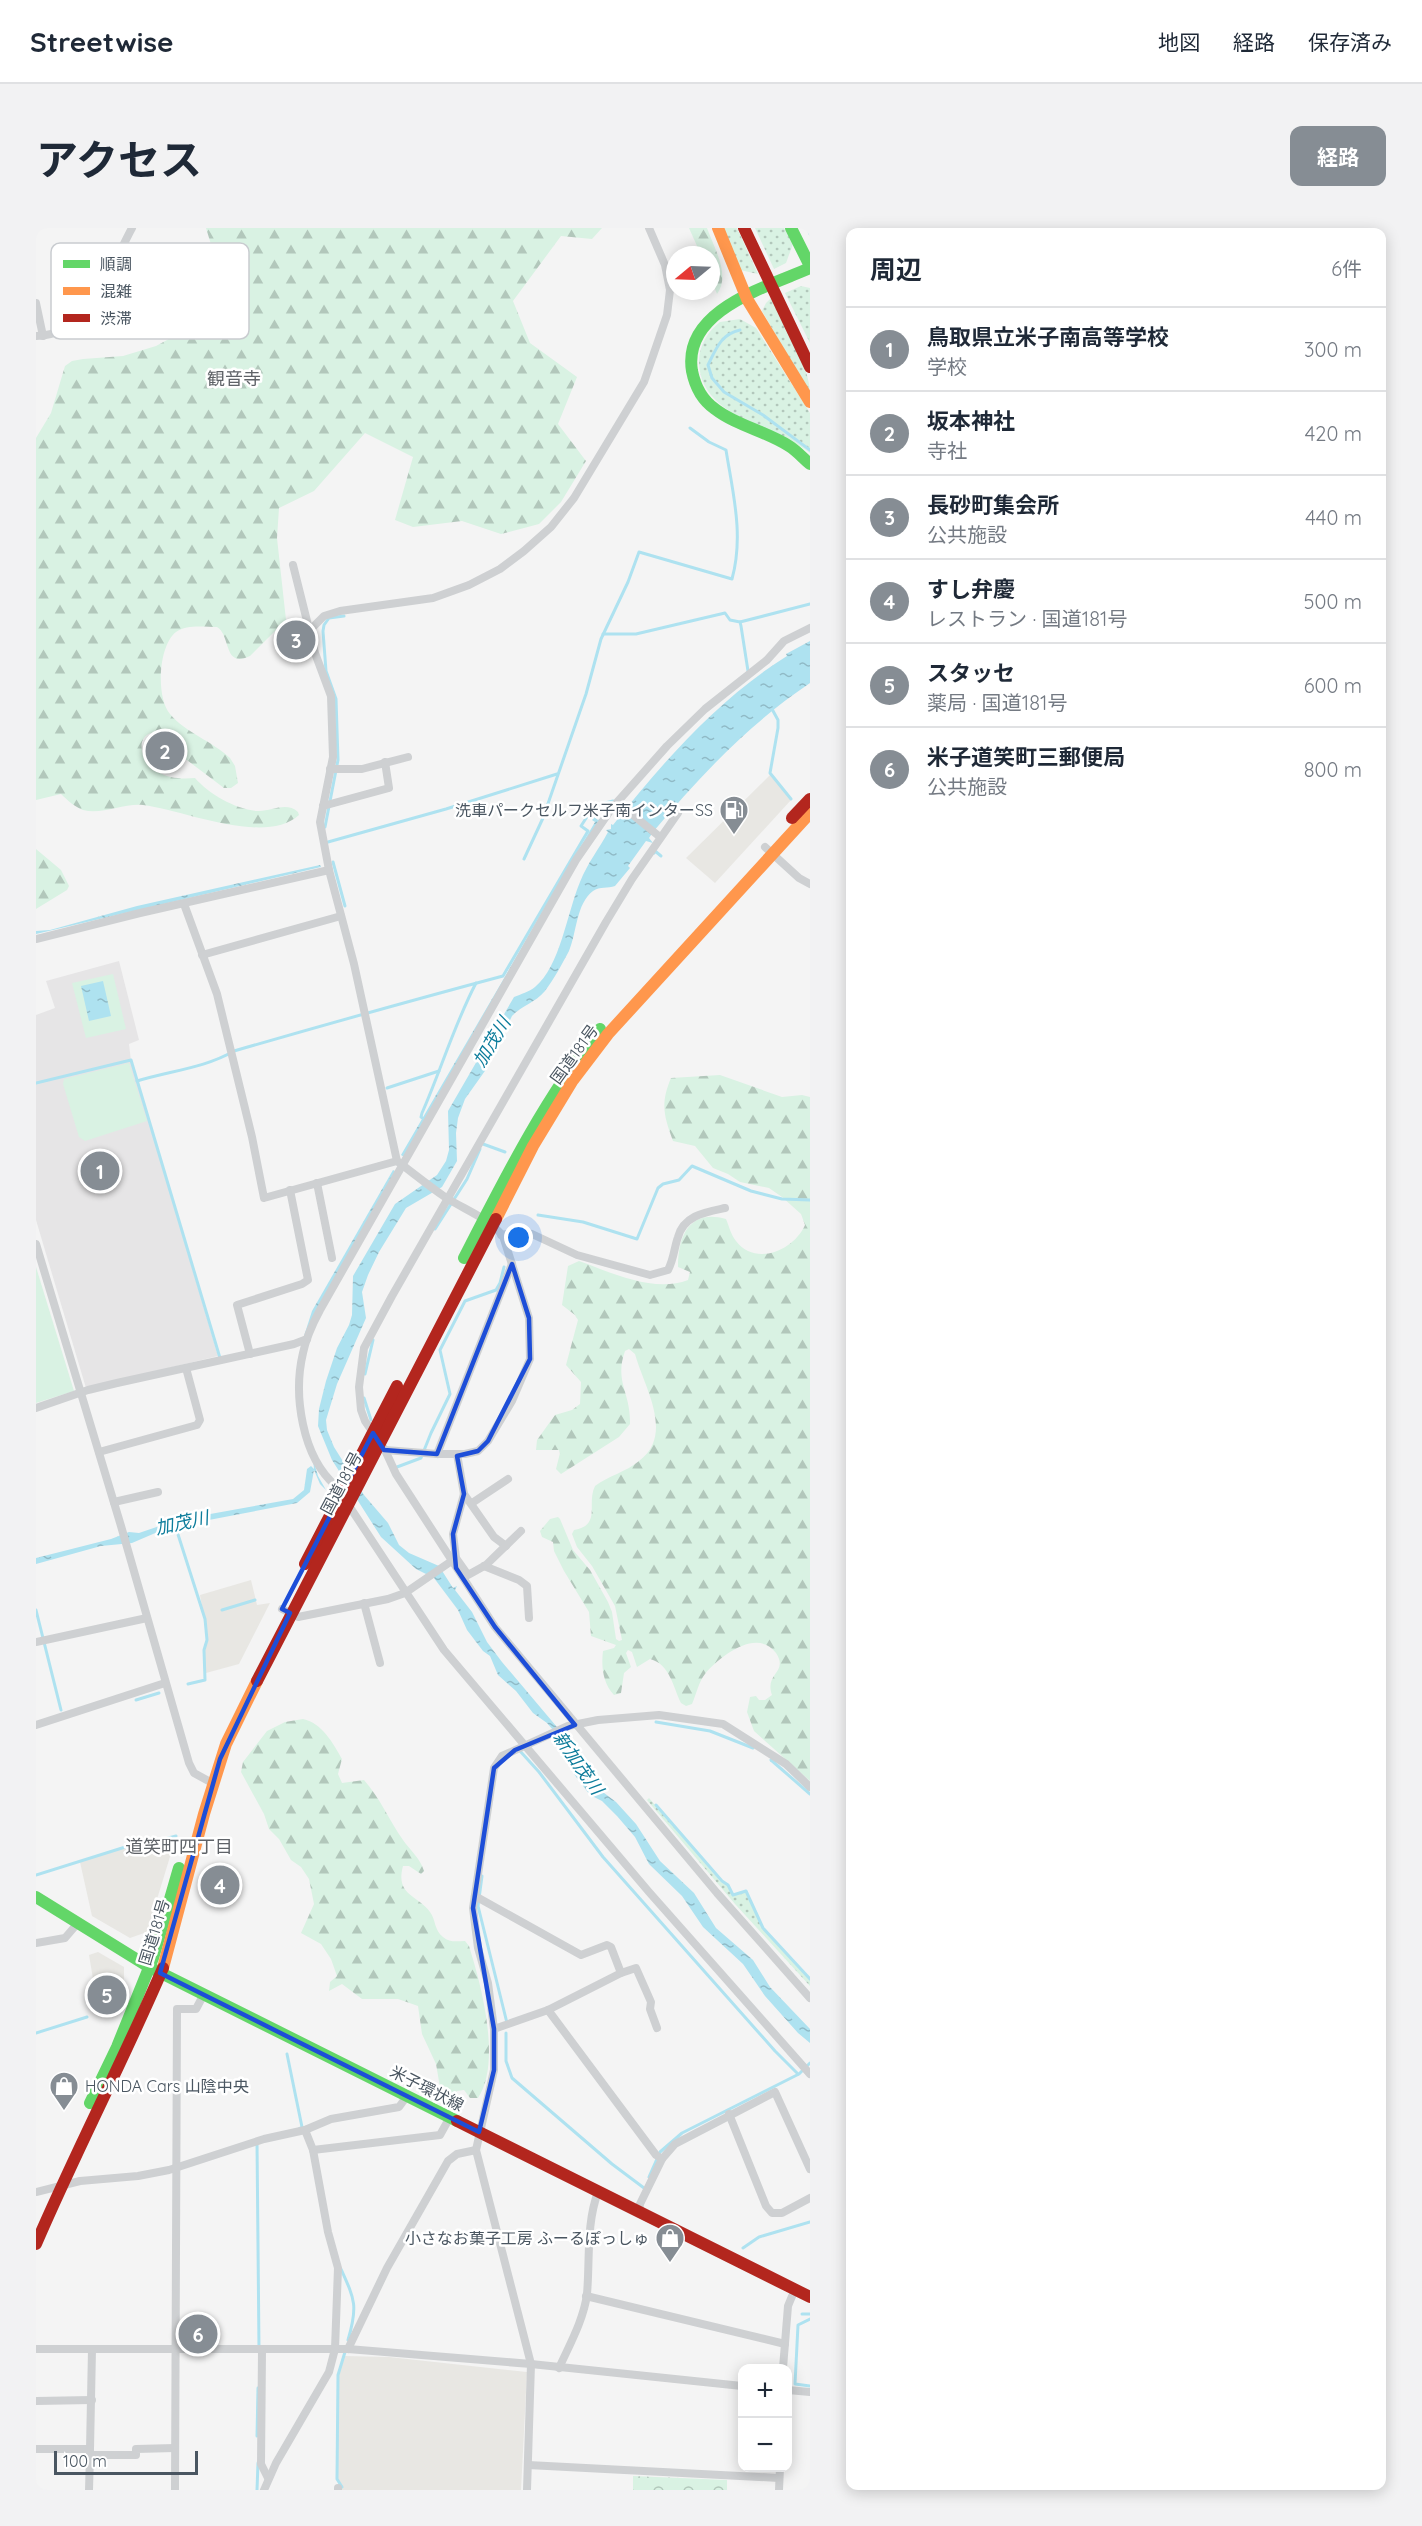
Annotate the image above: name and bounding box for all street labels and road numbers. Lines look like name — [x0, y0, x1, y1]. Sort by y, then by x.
street label: 国道181号 — [546, 1020, 602, 1088]
street label: 国道181号 — [316, 1448, 366, 1518]
street label: 国道181号 — [134, 1896, 174, 1968]
street label: 米子環状線 — [387, 2061, 467, 2115]

